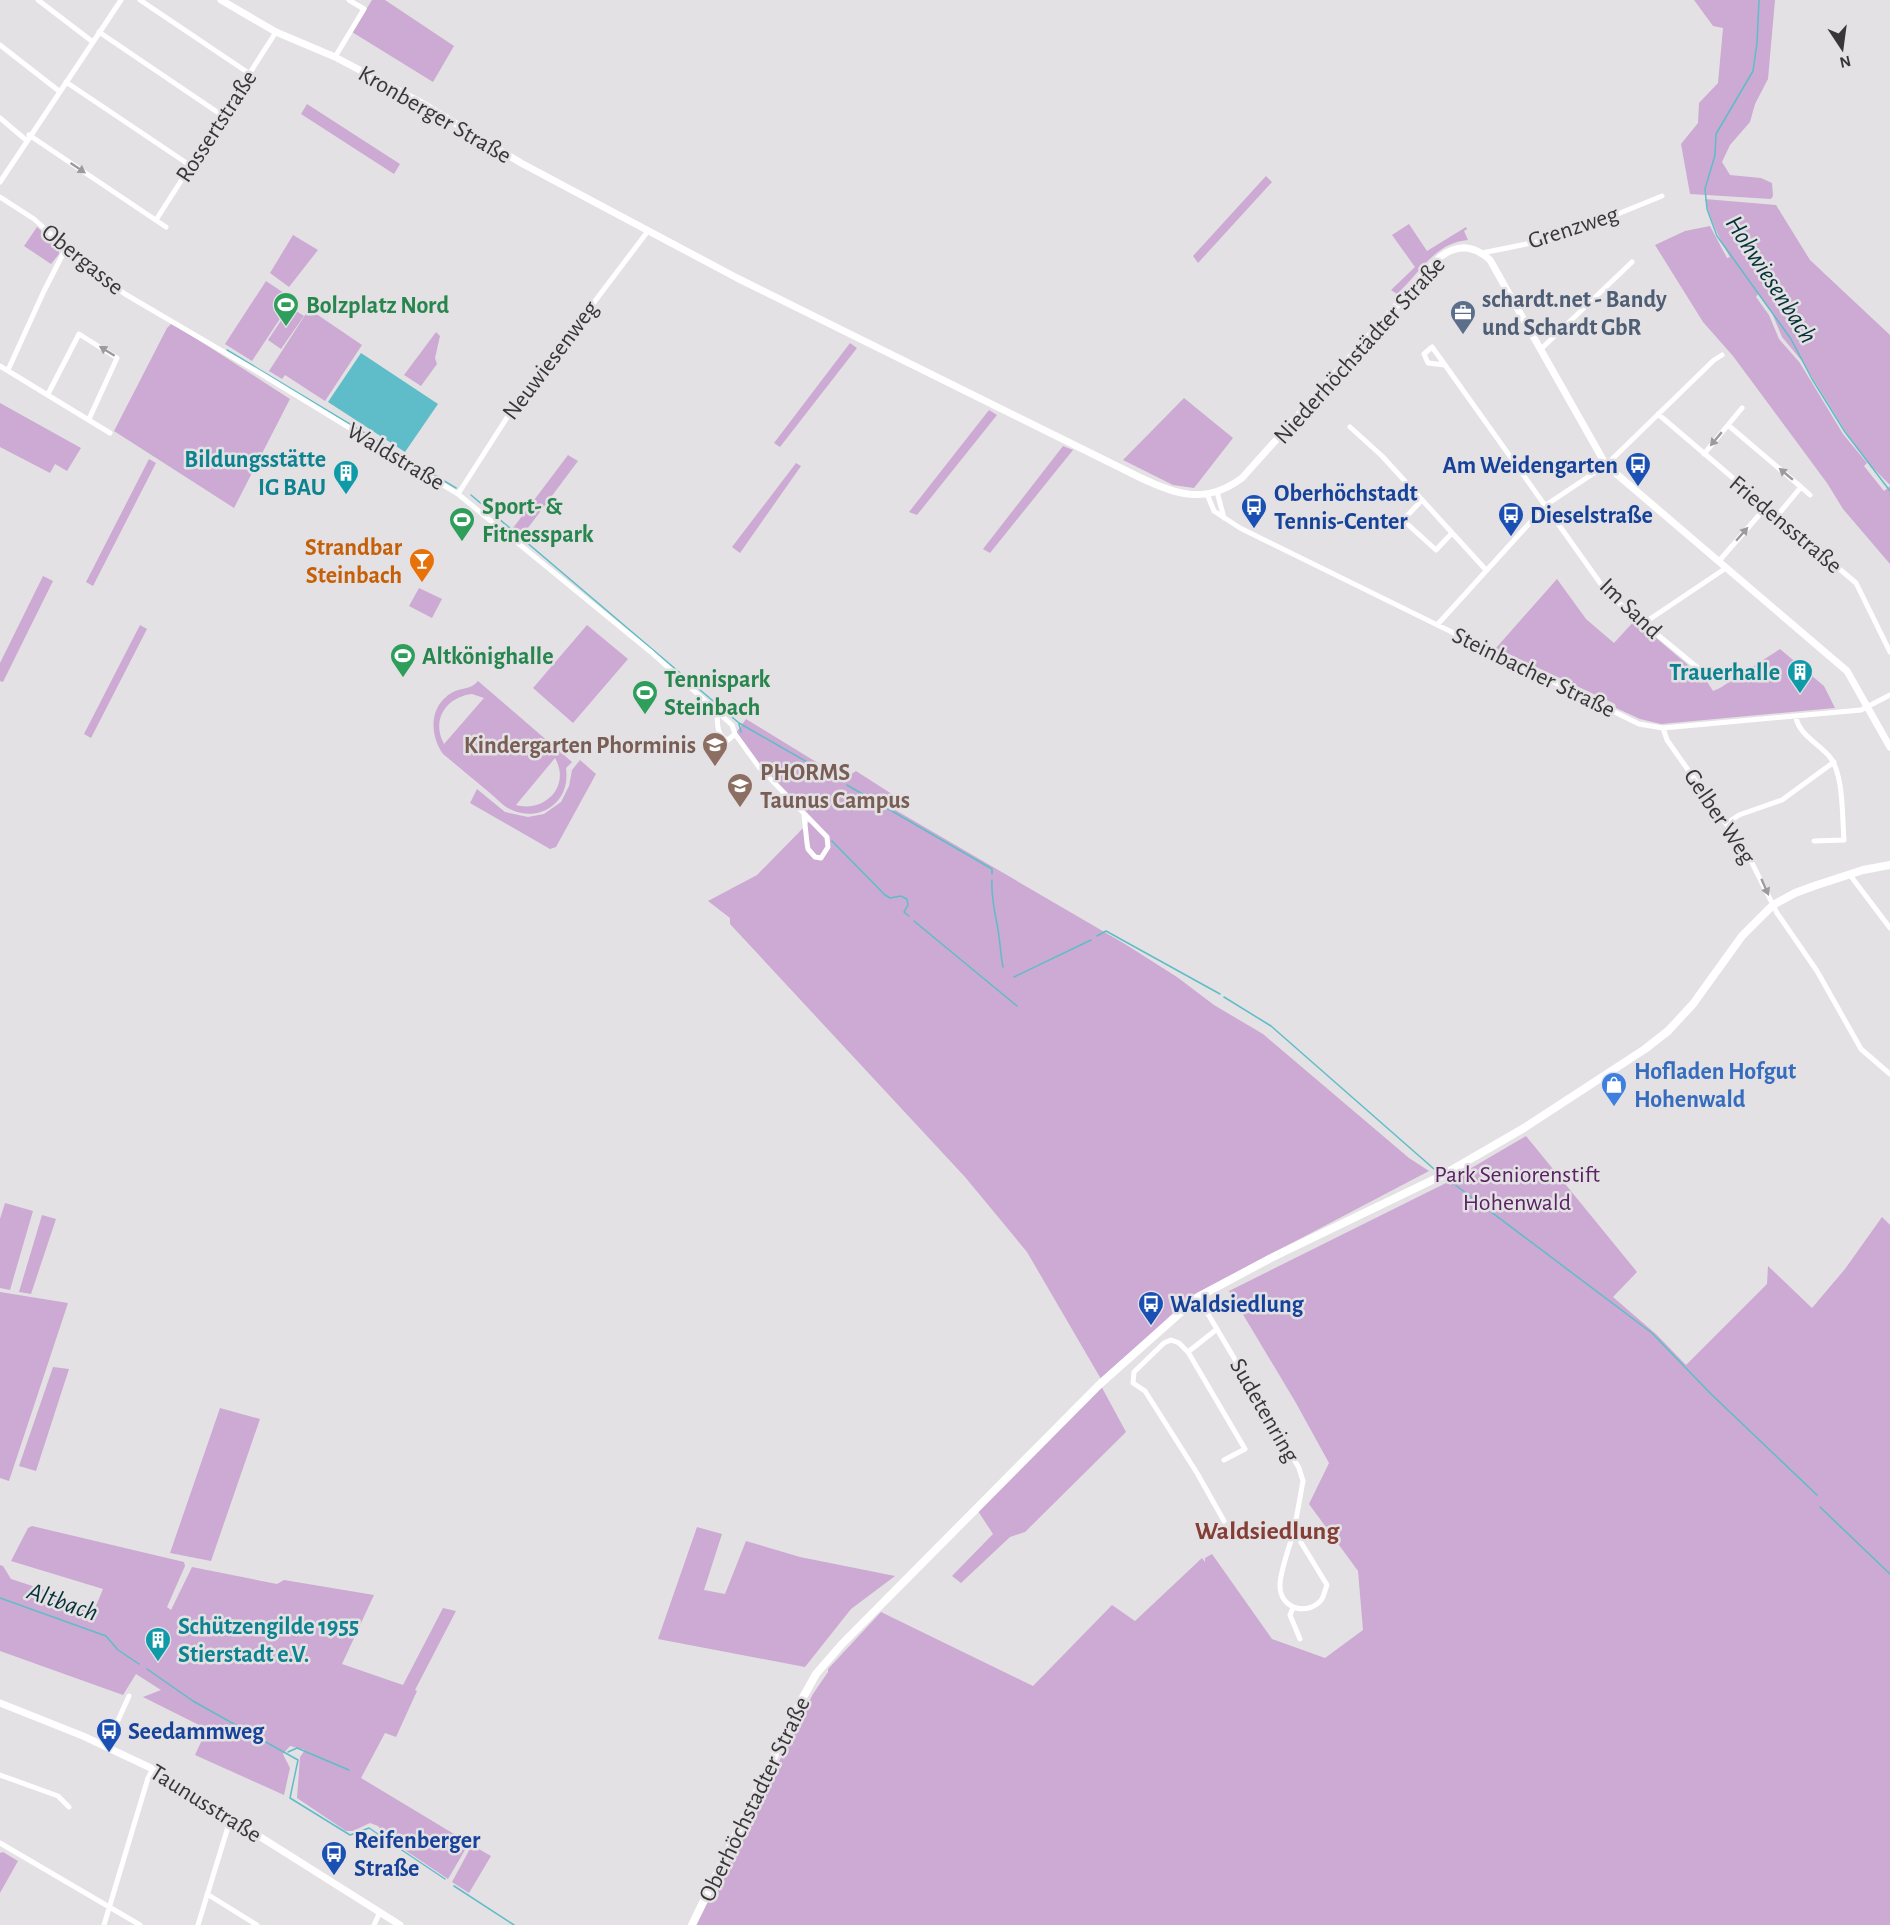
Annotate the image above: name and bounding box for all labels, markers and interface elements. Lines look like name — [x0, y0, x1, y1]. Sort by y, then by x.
north arrow — [1812, 18, 1872, 78]
text: N — [1838, 53, 1852, 71]
street label: Kronberger Straße — [354, 61, 515, 168]
street label: Rossertstraße — [172, 66, 262, 187]
one-way arrow — [70, 162, 86, 173]
street label: Grenzweg — [1525, 202, 1622, 254]
water label: Hohwiesenbach — [1720, 211, 1822, 348]
street label: Obergasse — [37, 220, 128, 300]
street label: Niederhöchstädter Straße — [1270, 252, 1450, 449]
place label: schardt.net - Bandy und Schardt GbR — [1482, 288, 1667, 340]
sports icon: Bolzplatz Nord — [271, 290, 301, 328]
place label: Bolzplatz Nord — [306, 294, 449, 318]
street label: Neuwiesenweg — [498, 296, 603, 425]
office icon: schardt.net - Bandy und Schardt GbR — [1448, 298, 1478, 336]
one-way arrow — [99, 346, 115, 357]
street label: Waldstraße — [343, 418, 448, 495]
one-way arrow — [1710, 431, 1723, 447]
place label: Bildungsstätte IG BAU — [184, 448, 326, 500]
bus stop icon: Am Weidengarten — [1623, 450, 1653, 488]
place label: Am Weidengarten — [1442, 454, 1618, 478]
building icon: Bildungsstätte IG BAU — [331, 458, 361, 496]
one-way arrow — [1779, 468, 1794, 481]
street label: Friedensstraße — [1725, 471, 1846, 578]
place label: Oberhöchstadt Tennis-Center — [1274, 482, 1418, 534]
bus stop icon: Oberhöchstadt Tennis-Center — [1239, 492, 1269, 530]
place label: Sport- & Fitnesspark — [482, 495, 594, 547]
bus stop icon: Dieselstraße — [1496, 500, 1526, 538]
place label: Dieselstraße — [1530, 504, 1653, 528]
sports icon: Sport- & Fitnesspark — [447, 505, 477, 543]
one-way arrow — [1735, 527, 1748, 542]
place label: Strandbar Steinbach — [305, 536, 403, 588]
bar icon: Strandbar Steinbach — [407, 546, 437, 584]
street label: Im Sand — [1595, 574, 1666, 644]
street label: Steinbacher Straße — [1448, 623, 1619, 723]
sports icon: Altkönighalle — [388, 641, 418, 679]
place label: Altkönighalle — [422, 645, 554, 669]
building icon: Trauerhalle — [1785, 657, 1815, 695]
place label: Trauerhalle — [1669, 661, 1780, 685]
place label: Tennispark Steinbach — [664, 668, 771, 720]
sports icon: Tennispark Steinbach — [630, 678, 660, 716]
school or university icon: Kindergarten Phorminis — [700, 730, 730, 768]
place label: Kindergarten Phorminis — [464, 734, 696, 758]
place label: PHORMS Taunus Campus — [760, 761, 910, 813]
street label: Gelber Weg — [1679, 765, 1760, 869]
school or university icon: PHORMS Taunus Campus — [725, 771, 755, 809]
one-way arrow — [1760, 878, 1770, 896]
place label: Hofladen Hofgut Hohenwald — [1634, 1060, 1796, 1112]
shop icon: Hofladen Hofgut Hohenwald — [1599, 1070, 1629, 1108]
park label: Park Seniorenstift Hohenwald — [1434, 1163, 1600, 1215]
bus stop icon: Waldsiedlung — [1136, 1289, 1166, 1327]
place label: Waldsiedlung — [1170, 1293, 1305, 1317]
street label: Sudetenring — [1225, 1355, 1303, 1467]
district label: Waldsiedlung — [1195, 1518, 1340, 1544]
water label: Altbach — [23, 1577, 101, 1626]
place label: Schützengilde 1955 Stierstadt e.V. — [178, 1615, 359, 1667]
building icon: Schützengilde 1955 Stierstadt e.V. — [143, 1625, 173, 1663]
street label: Oberhöchstadter Straße — [695, 1693, 815, 1906]
bus stop icon: Seedammweg — [94, 1716, 124, 1754]
place label: Seedammweg — [128, 1720, 265, 1744]
street label: Taunusstraße — [146, 1760, 265, 1847]
place label: Reifenberger Straße — [354, 1829, 481, 1881]
bus stop icon: Reifenberger Straße — [319, 1839, 349, 1877]

